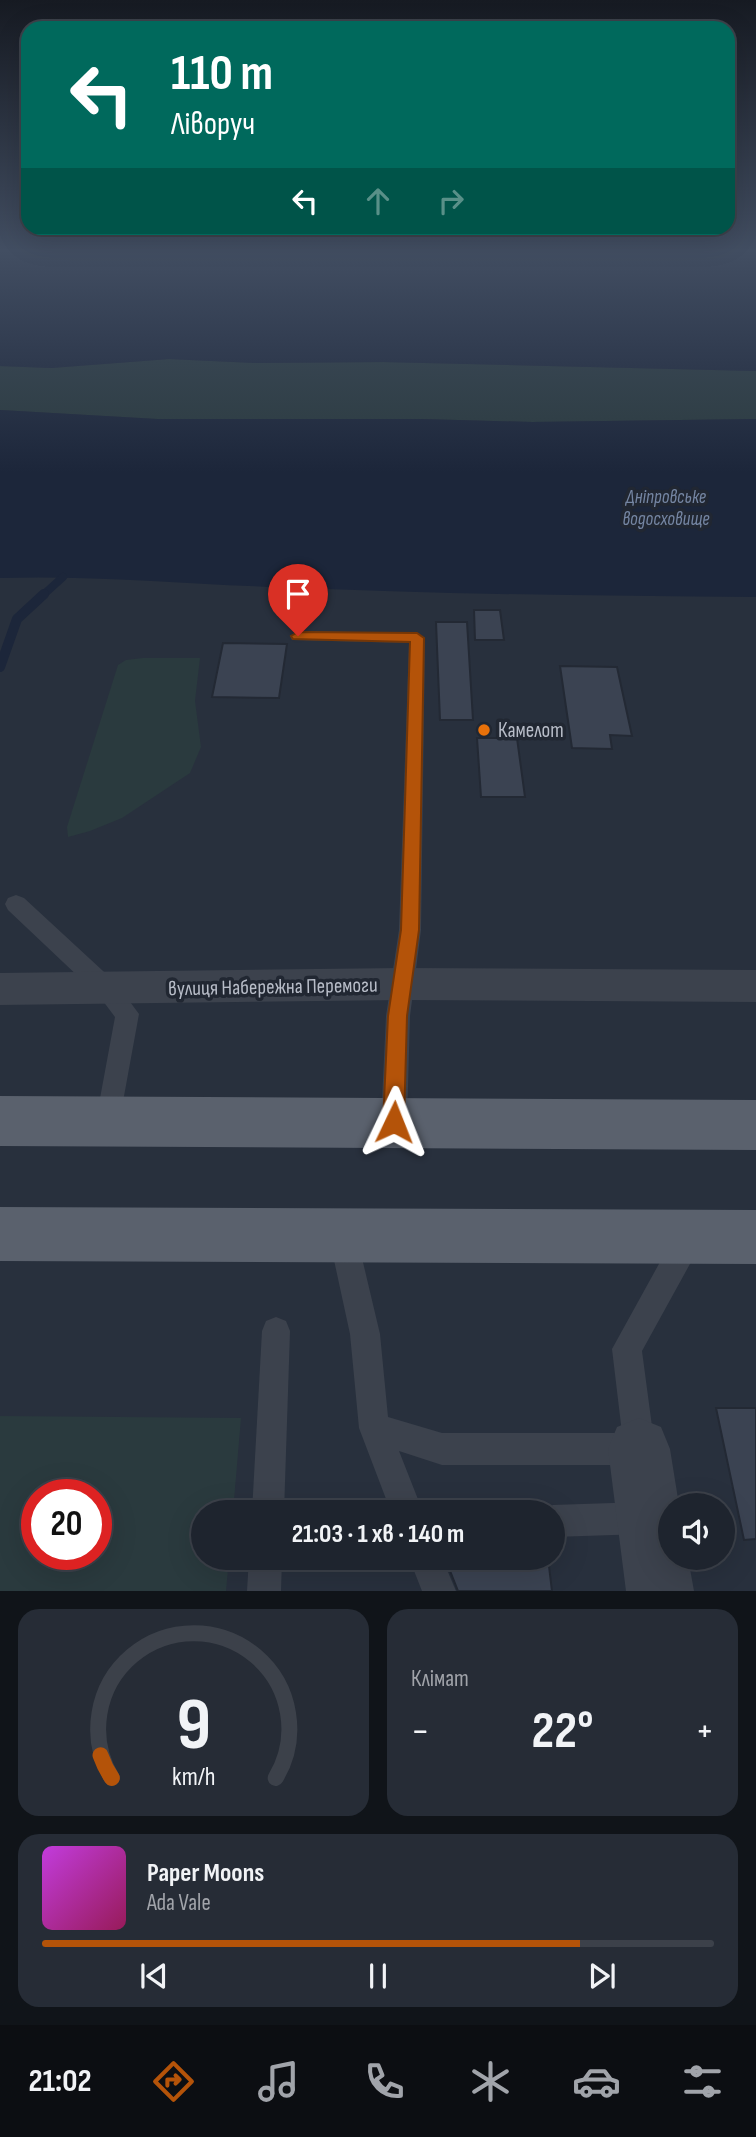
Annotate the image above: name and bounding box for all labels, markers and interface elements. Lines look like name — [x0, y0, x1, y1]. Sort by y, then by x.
text: 110 m — [171, 45, 273, 104]
icon: left — [56, 49, 147, 140]
text: Ліворуч — [171, 105, 255, 144]
icon: left — [286, 182, 324, 220]
icon: ahead — [359, 182, 397, 220]
icon: right — [432, 182, 470, 220]
water label: Дніпровське водосховище — [622, 486, 710, 531]
pin — [268, 564, 328, 636]
icon: arrive — [279, 575, 317, 613]
place label: Камелот — [498, 718, 564, 743]
marker: Камелот — [476, 722, 492, 738]
street label: вулиця Набережна Перемоги — [168, 973, 378, 1001]
position arrow — [357, 1085, 431, 1159]
speed limit sign: 20 — [21, 1479, 112, 1570]
map controls — [658, 1493, 735, 1570]
button: sound — [658, 1493, 735, 1570]
text: 21:03 · 1 хв · 140 m — [292, 1519, 464, 1550]
text: Клімат — [411, 1665, 469, 1693]
text: 9 — [176, 1683, 211, 1771]
text: 22° — [531, 1700, 594, 1763]
text: − — [411, 1709, 430, 1754]
text: + — [695, 1709, 714, 1754]
text: km/h — [172, 1762, 215, 1793]
text: Paper Moons — [147, 1858, 264, 1889]
text: Ada Vale — [147, 1889, 211, 1917]
icon: previous — [135, 1957, 173, 1995]
icon: pause — [359, 1957, 397, 1995]
icon: next — [583, 1957, 621, 1995]
icon: directions — [149, 2057, 198, 2106]
icon: music — [254, 2057, 303, 2106]
icon: phone — [360, 2057, 409, 2106]
icon: climate — [466, 2057, 515, 2106]
icon: car — [572, 2057, 621, 2106]
icon: filters — [678, 2057, 727, 2106]
text: 21:02 — [28, 2062, 92, 2101]

